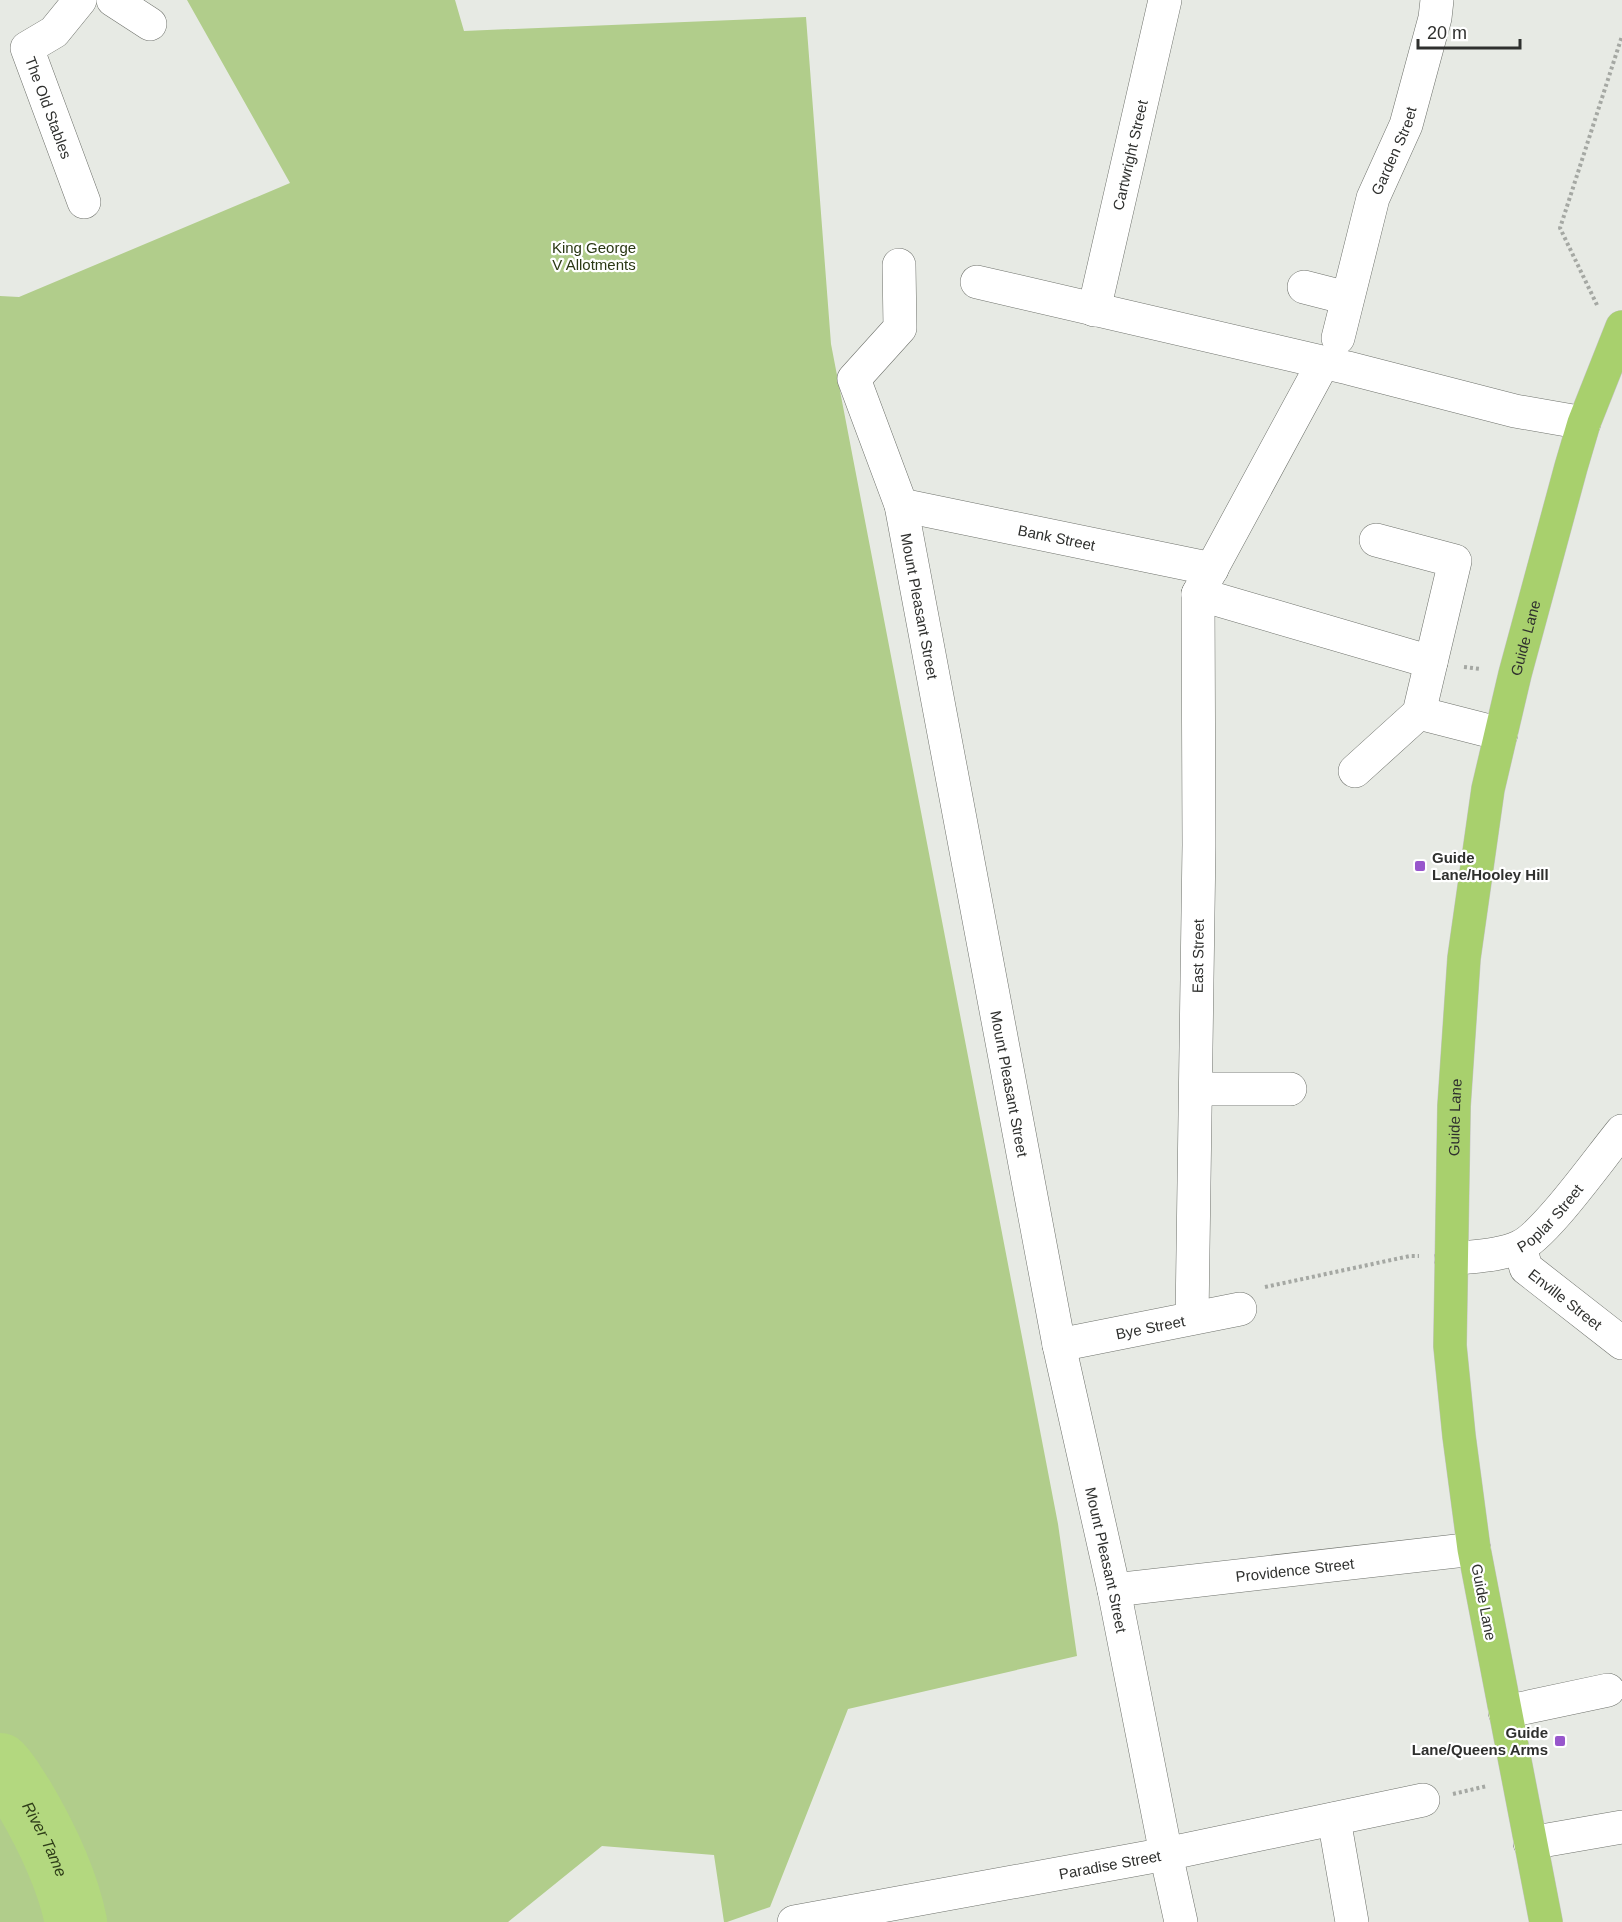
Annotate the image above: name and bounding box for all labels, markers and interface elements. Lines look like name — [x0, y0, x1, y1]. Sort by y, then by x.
scale bar — [1418, 12, 1520, 50]
text: 20 m — [1427, 23, 1467, 43]
street label: The Old Stables — [22, 54, 76, 161]
street label: Cartwright Street — [1109, 97, 1151, 212]
street label: Garden Street — [1367, 104, 1419, 197]
park label: King George V Allotments — [552, 239, 636, 273]
street label: Bank Street — [1017, 521, 1098, 553]
street label: Mount Pleasant Street — [898, 532, 942, 681]
street label: Guide Lane — [1506, 598, 1543, 677]
place label: Guide Lane/Hooley Hill — [1432, 849, 1549, 883]
marker: Guide Lane/Hooley Hill — [1413, 859, 1427, 873]
street label: East Street — [1188, 918, 1206, 993]
street label: Mount Pleasant Street — [988, 1009, 1032, 1159]
street label: Guide Lane — [1445, 1078, 1464, 1156]
street label: Poplar Street — [1514, 1180, 1586, 1255]
street label: Enville Street — [1525, 1265, 1606, 1333]
street label: Bye Street — [1114, 1312, 1187, 1342]
street label: Mount Pleasant Street — [1083, 1485, 1131, 1635]
street label: Providence Street — [1235, 1554, 1356, 1585]
street label: Guide Lane — [1468, 1562, 1500, 1642]
place label: Guide Lane/Queens Arms — [1412, 1724, 1548, 1758]
marker: Guide Lane/Queens Arms — [1553, 1734, 1567, 1748]
water label: River Tame — [20, 1799, 70, 1879]
street label: Paradise Street — [1057, 1846, 1163, 1882]

